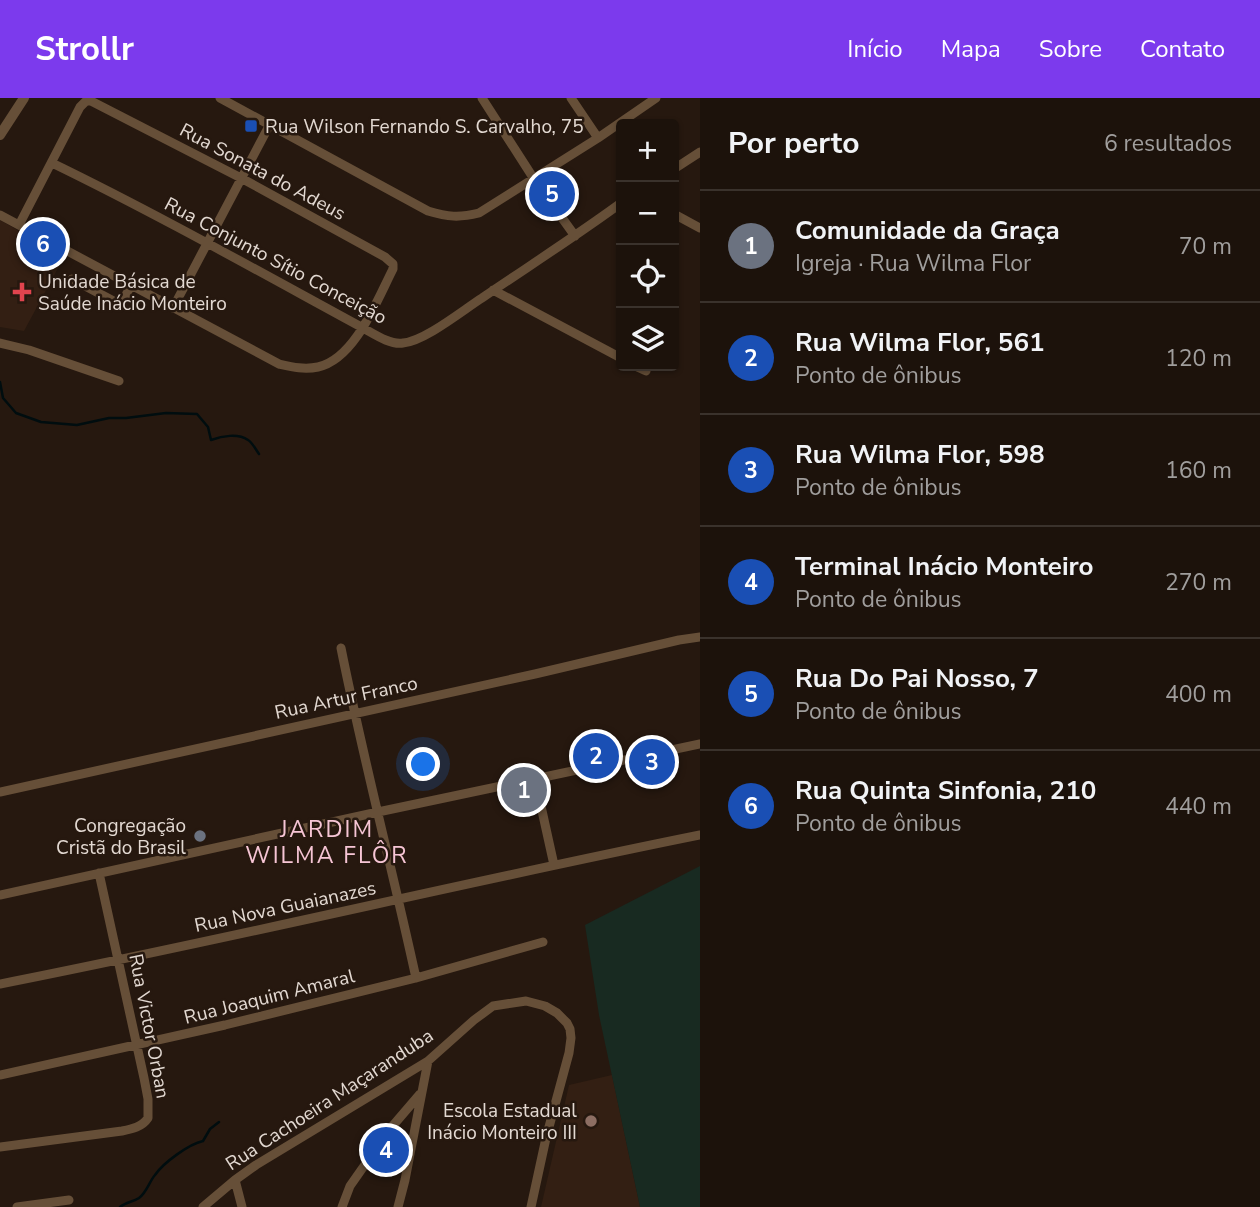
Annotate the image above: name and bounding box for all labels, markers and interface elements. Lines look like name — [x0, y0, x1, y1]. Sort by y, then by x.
text: Strollr — [35, 27, 134, 72]
text: Início — [847, 33, 903, 65]
text: Mapa — [941, 33, 1001, 65]
text: Sobre — [1039, 33, 1102, 65]
text: Contato — [1140, 33, 1225, 65]
place label: Rua Wilson Fernando S. Carvalho, 75 — [265, 114, 584, 140]
street label: Rua Sonata do Adeus — [175, 117, 350, 227]
marker: Rua Wilson Fernando S. Carvalho, 75 — [243, 118, 259, 134]
map controls — [616, 119, 679, 371]
button: + — [616, 119, 679, 182]
text: Por perto — [728, 123, 859, 164]
text: 6 resultados — [1104, 128, 1232, 159]
pin: 5 — [529, 168, 575, 220]
button: − — [616, 182, 679, 245]
street label: Rua Conjunto Sítio Conceição — [160, 191, 391, 331]
text: Comunidade da Graça — [795, 213, 1060, 248]
pin: 6 — [20, 218, 66, 270]
text: 1 — [744, 231, 758, 262]
text: 70 m — [1179, 231, 1232, 262]
button: locate — [616, 245, 679, 308]
text: Igreja · Rua Wilma Flor — [795, 248, 1031, 279]
place label: Unidade Básica de Saúde Inácio Monteiro — [38, 269, 227, 317]
marker: Unidade Básica de Saúde Inácio Monteiro — [12, 282, 32, 302]
button: layers — [616, 308, 679, 371]
text: Rua Wilma Flor, 561 — [795, 325, 1045, 360]
text: 2 — [744, 343, 758, 374]
text: 120 m — [1165, 343, 1232, 374]
text: Ponto de ônibus — [795, 360, 962, 391]
text: Rua Wilma Flor, 598 — [795, 437, 1045, 472]
text: 3 — [744, 455, 758, 486]
text: 160 m — [1165, 455, 1232, 486]
text: Ponto de ônibus — [795, 472, 962, 503]
text: Terminal Inácio Monteiro — [795, 549, 1094, 584]
text: 4 — [744, 567, 758, 598]
text: 270 m — [1165, 567, 1232, 598]
text: Ponto de ônibus — [795, 584, 962, 615]
text: Rua Do Pai Nosso, 7 — [795, 661, 1039, 696]
street label: Rua Artur Franco — [272, 670, 420, 726]
text: 5 — [744, 679, 758, 710]
text: 400 m — [1165, 679, 1232, 710]
text: Ponto de ônibus — [795, 696, 962, 727]
pin: 2 — [573, 730, 619, 782]
pin: 3 — [629, 736, 675, 788]
your location — [406, 747, 440, 781]
pin: 1 — [501, 764, 547, 816]
text: Rua Quinta Sinfonia, 210 — [795, 773, 1096, 808]
text: 6 — [744, 791, 758, 822]
text: 440 m — [1165, 791, 1232, 822]
text: Ponto de ônibus — [795, 808, 962, 839]
place label: Congregação Cristã do Brasil — [56, 813, 186, 861]
district label: JARDIM WILMA FLÔR — [245, 814, 409, 871]
marker: Congregação Cristã do Brasil — [192, 828, 208, 844]
street label: Rua Nova Guaianazes — [192, 875, 378, 939]
street label: Rua Victor Orban — [122, 952, 176, 1101]
street label: Rua Joaquim Amaral — [181, 963, 358, 1031]
street label: Rua Cachoeira Maçaranduba — [221, 1023, 438, 1177]
place label: Escola Estadual Inácio Monteiro III — [427, 1098, 577, 1146]
marker: Escola Estadual Inácio Monteiro III — [583, 1113, 599, 1129]
pin: 4 — [363, 1124, 409, 1176]

